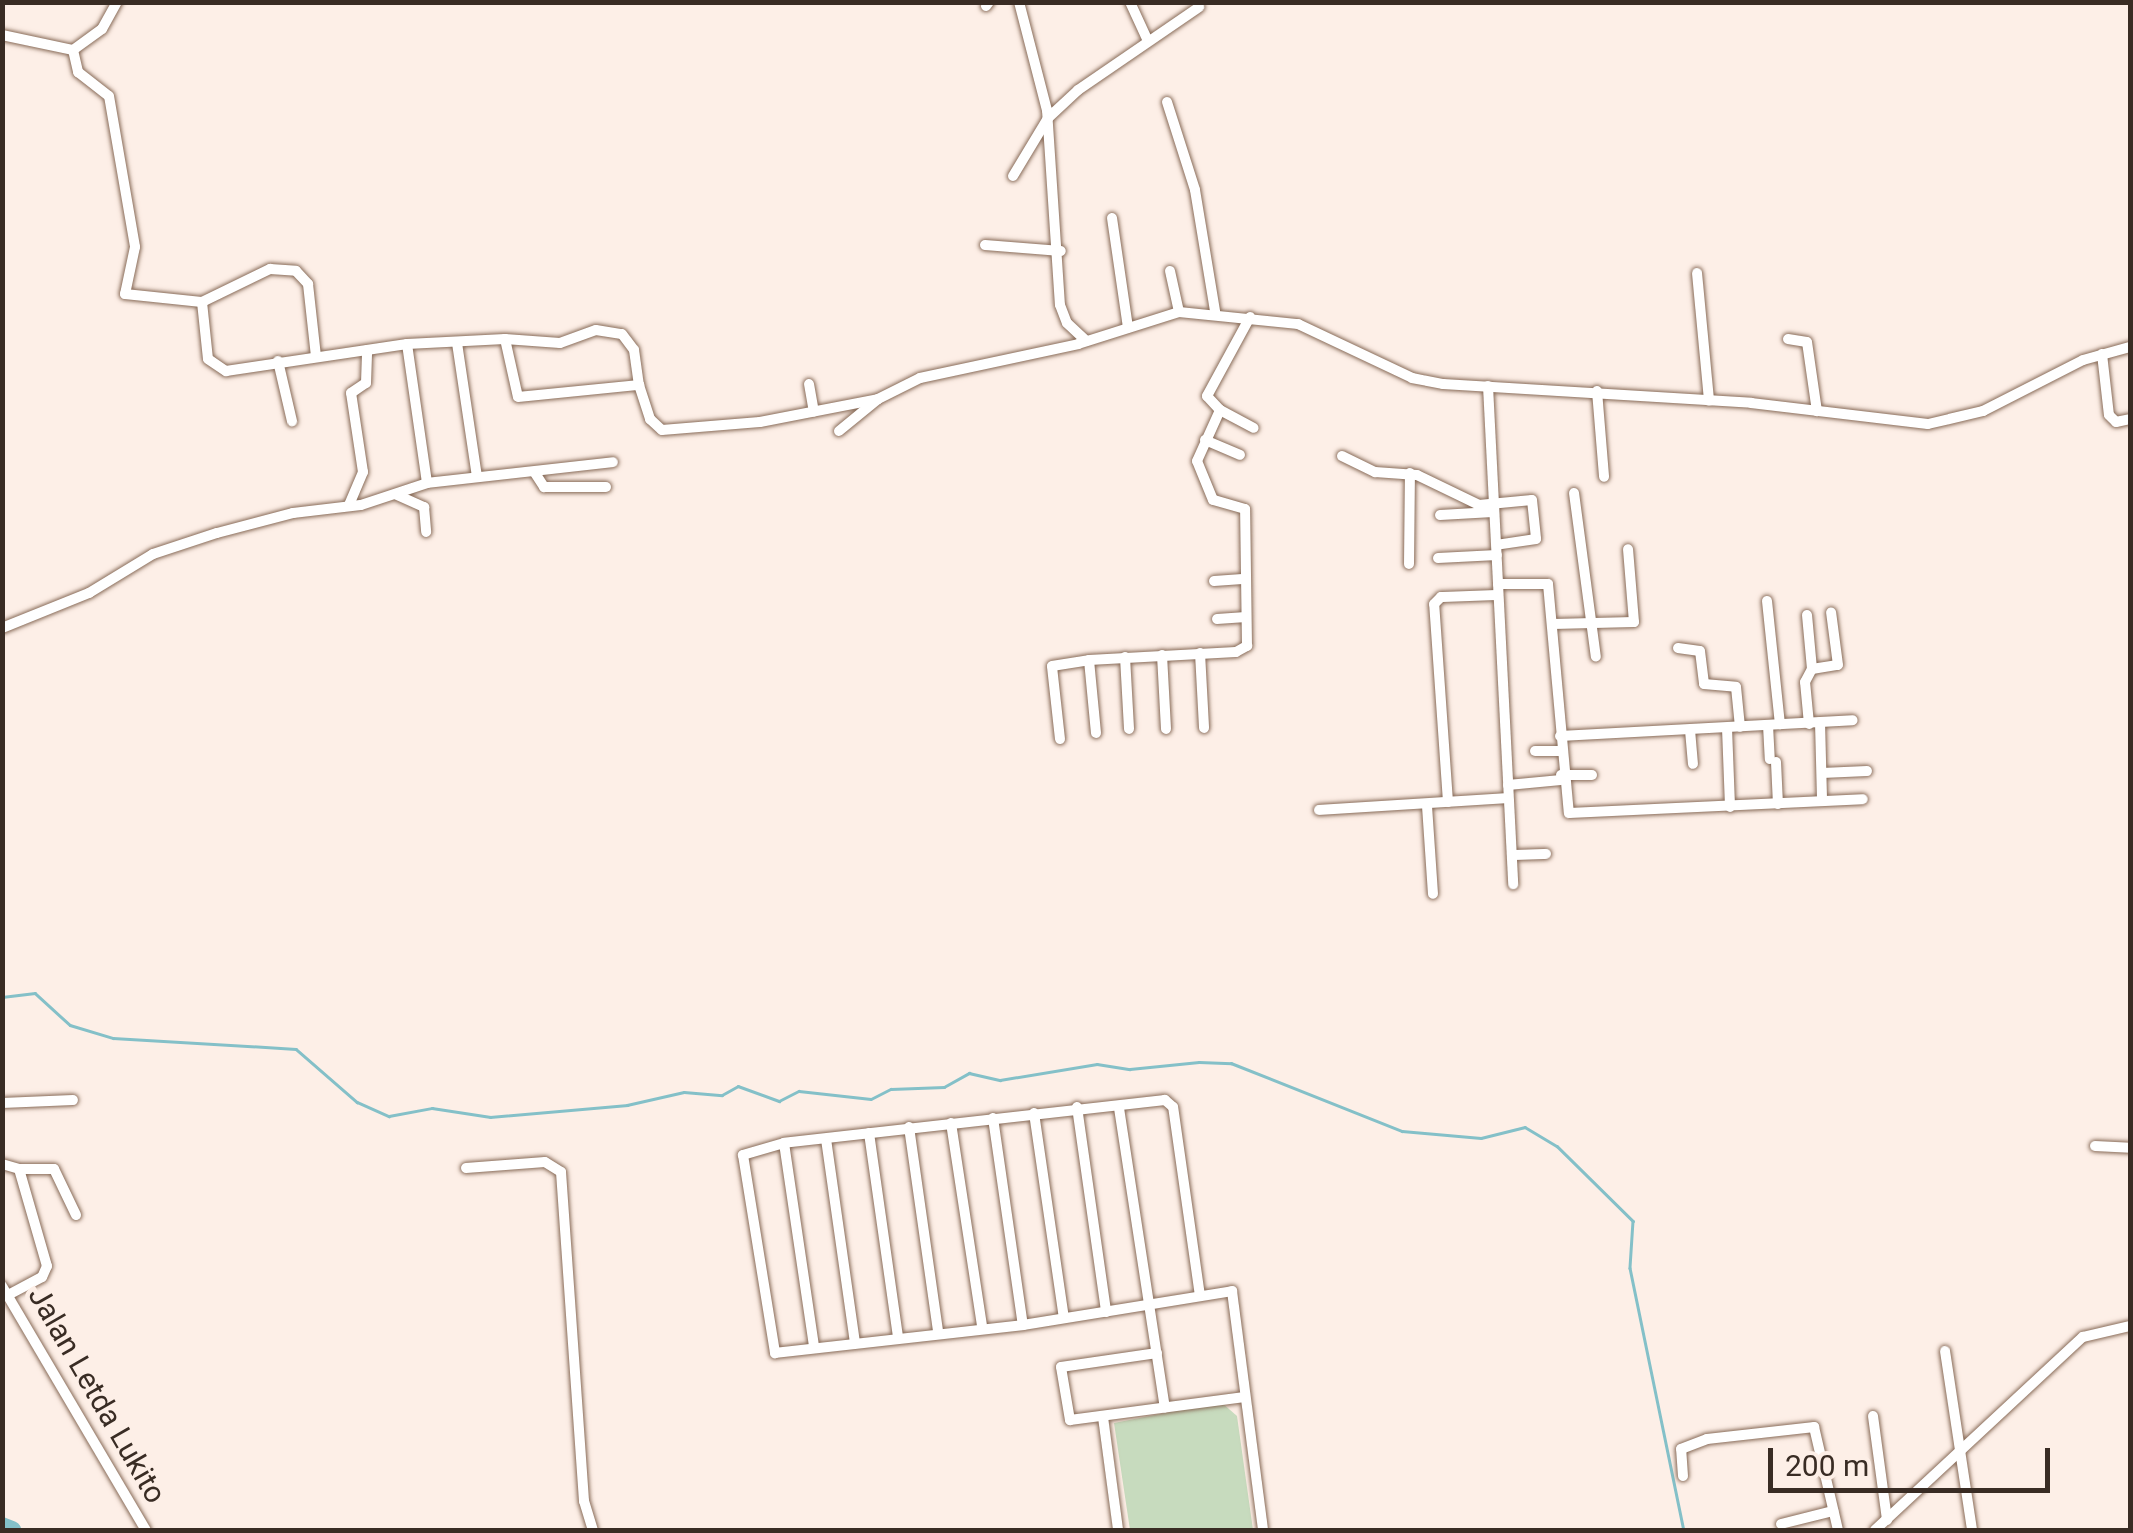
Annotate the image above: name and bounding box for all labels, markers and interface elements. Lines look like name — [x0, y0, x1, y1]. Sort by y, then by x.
street label: Jalan Letda Lukito — [20, 1280, 174, 1510]
scale bar — [1773, 1428, 2056, 1490]
text: 200 m — [1785, 1448, 1869, 1483]

